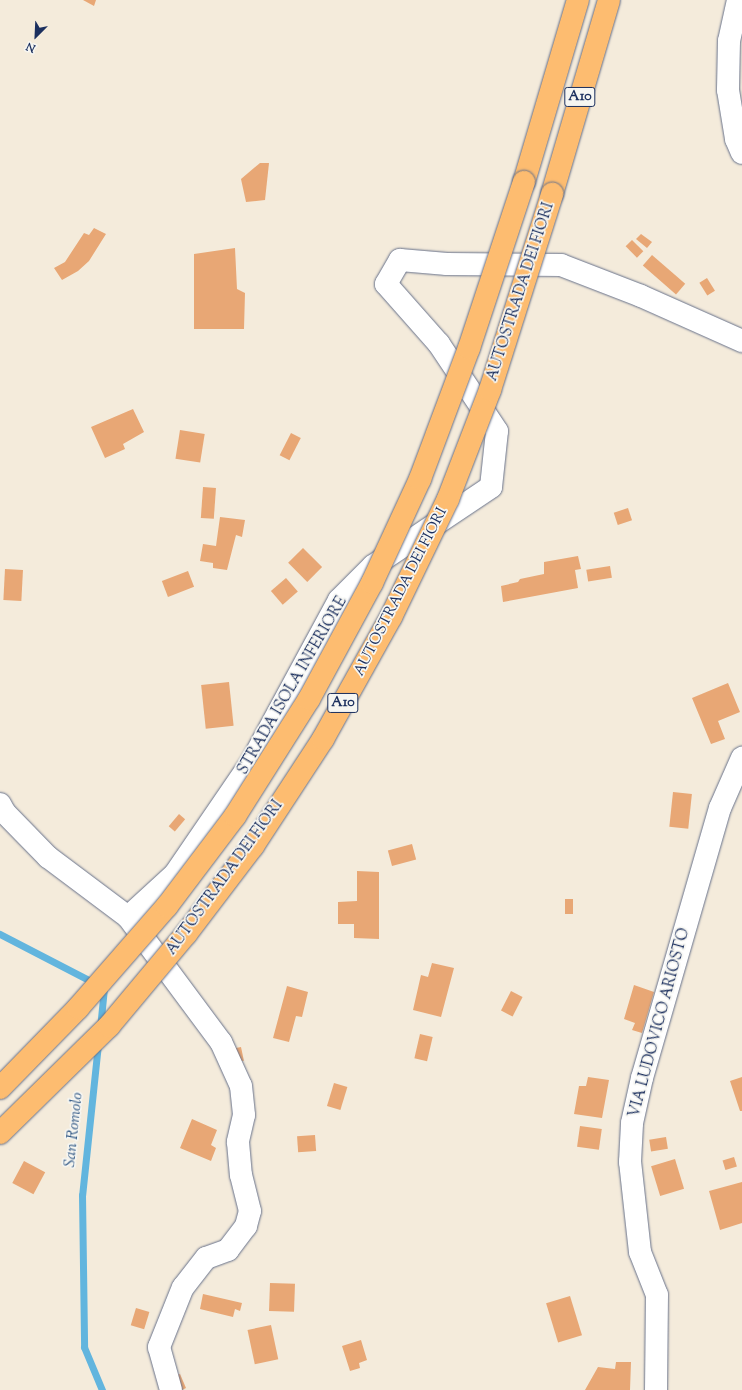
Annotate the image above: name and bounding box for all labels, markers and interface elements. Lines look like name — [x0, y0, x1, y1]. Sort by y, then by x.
north arrow — [16, 16, 56, 56]
text: N — [24, 38, 38, 56]
road number: A10 — [564, 85, 596, 109]
street label: AUTOSTRADA DEI FIORI — [484, 200, 558, 384]
street label: AUTOSTRADA DEI FIORI — [351, 505, 451, 679]
street label: STRADA ISOLA INFERIORE — [235, 594, 351, 778]
road number: A10 — [327, 691, 359, 715]
street label: AUTOSTRADA DEI FIORI — [163, 797, 287, 959]
street label: VIA LUDOVICO ARIOSTO — [626, 926, 694, 1120]
water label: San Romolo — [62, 1092, 88, 1168]

